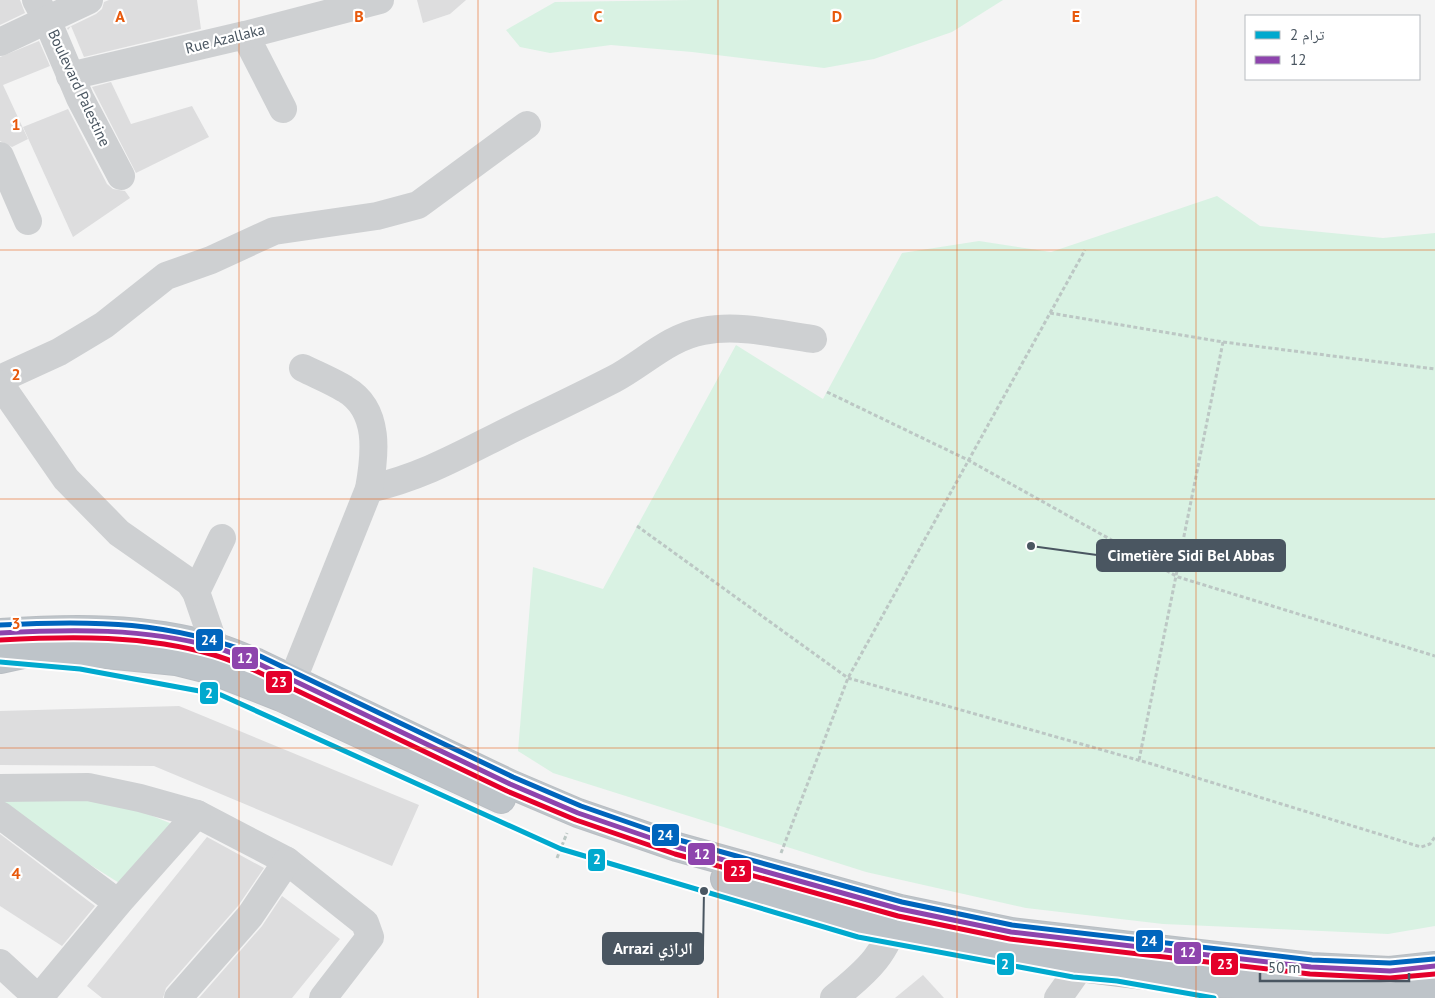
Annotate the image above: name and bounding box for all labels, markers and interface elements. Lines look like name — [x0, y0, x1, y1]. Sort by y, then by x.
text: A — [115, 6, 125, 26]
text: B — [354, 6, 364, 26]
text: C — [594, 6, 603, 26]
text: D — [832, 6, 842, 26]
text: E — [1072, 6, 1080, 26]
legend — [1245, 15, 1420, 80]
street label: Rue Azallaka — [183, 19, 267, 58]
text: ترام 2 — [1290, 25, 1325, 45]
street label: Boulevard Palestine — [44, 26, 115, 149]
text: 12 — [1290, 50, 1306, 69]
text: 1 — [11, 114, 21, 134]
text: 2 — [11, 364, 21, 384]
callout: Cimetière Sidi Bel Abbas — [1097, 540, 1285, 571]
text: Cimetière Sidi Bel Abbas — [1107, 545, 1275, 565]
text: 3 — [11, 613, 21, 633]
line badge: 24 — [195, 628, 224, 652]
text: 24 — [201, 631, 217, 649]
line badge: 12 — [231, 646, 259, 670]
text: 12 — [237, 649, 253, 667]
line badge: 23 — [265, 670, 293, 694]
text: 23 — [271, 673, 287, 691]
line badge: 2 — [199, 681, 219, 705]
text: 2 — [205, 684, 213, 702]
line badge: 24 — [651, 823, 680, 847]
text: 24 — [657, 826, 673, 844]
line badge: 12 — [687, 842, 716, 866]
text: 12 — [694, 845, 710, 863]
line badge: 2 — [587, 848, 606, 872]
text: 2 — [593, 850, 601, 868]
line badge: 23 — [723, 859, 752, 883]
text: 23 — [730, 862, 746, 880]
text: 4 — [11, 863, 21, 883]
line badge: 24 — [1135, 929, 1164, 953]
text: 24 — [1141, 932, 1157, 950]
callout: Arrazi الرازي — [603, 933, 703, 964]
text: Arrazi الرازي — [613, 938, 693, 961]
line badge: 12 — [1173, 941, 1202, 965]
text: 12 — [1180, 943, 1196, 961]
scale bar — [1260, 950, 1409, 982]
line badge: 2 — [996, 952, 1015, 976]
line badge: 23 — [1210, 952, 1239, 976]
text: 2 — [1001, 955, 1009, 973]
text: 23 — [1217, 955, 1233, 973]
text: 50 m — [1268, 958, 1301, 977]

